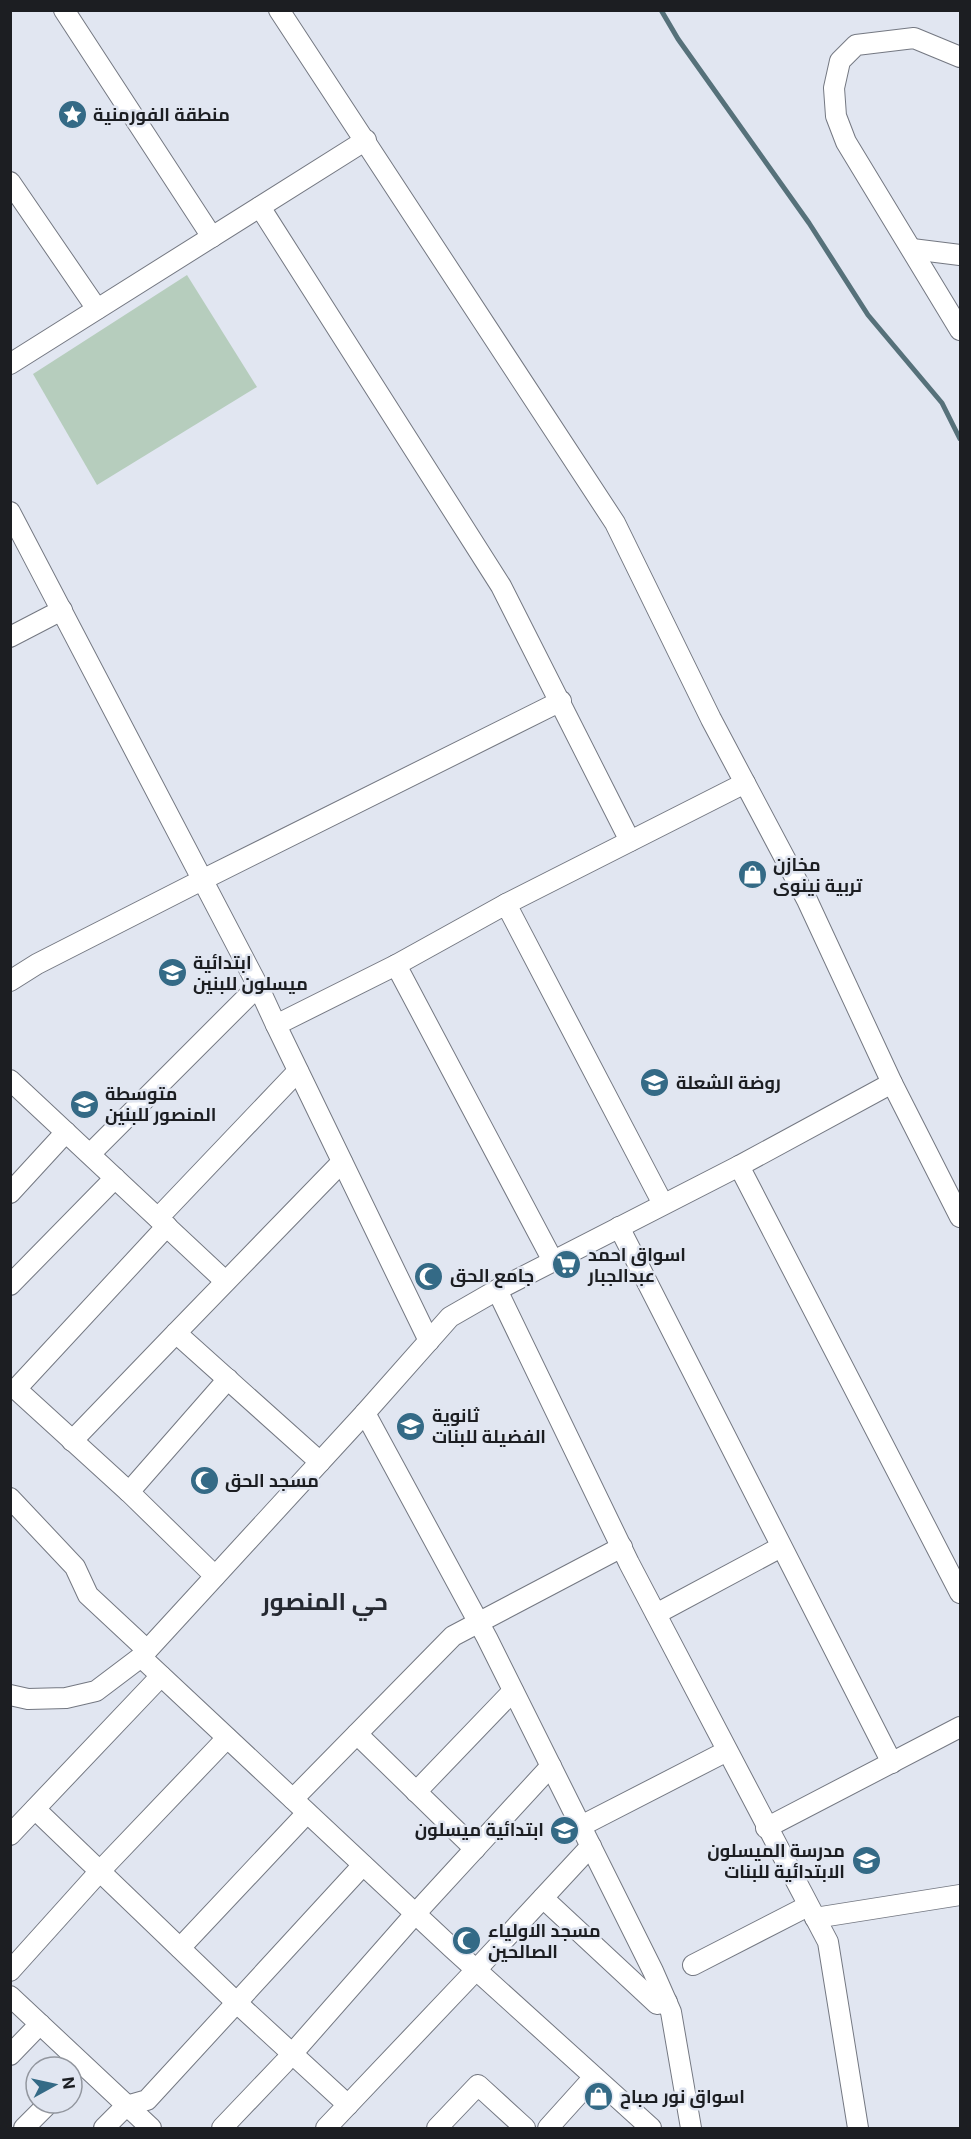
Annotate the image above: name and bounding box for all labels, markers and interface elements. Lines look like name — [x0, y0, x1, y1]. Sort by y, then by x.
place icon: منطقة الفورمنية — [56, 99, 88, 131]
place label: منطقة الفورمنية — [93, 104, 230, 126]
place label: مخازن تربية نينوى — [773, 854, 863, 897]
shop icon: مخازن تربية نينوى — [736, 859, 768, 891]
place label: ابتدائية ميسلون للبنين — [193, 952, 308, 995]
school or university icon: ابتدائية ميسلون للبنين — [156, 957, 188, 989]
school or university icon: روضة الشعلة — [639, 1067, 671, 1099]
place label: روضة الشعلة — [676, 1072, 781, 1094]
place label: متوسطة المنصور للبنين — [105, 1083, 216, 1126]
school or university icon: متوسطة المنصور للبنين — [68, 1088, 100, 1120]
place label: اسواق احمد عبدالجبار — [587, 1244, 686, 1286]
supermarket icon: اسواق احمد عبدالجبار — [551, 1249, 583, 1281]
mosque icon: جامع الحق — [413, 1260, 445, 1292]
place label: جامع الحق — [450, 1265, 534, 1288]
place label: ثانوية الفضيلة للبنات — [432, 1405, 546, 1447]
school or university icon: ثانوية الفضيلة للبنات — [395, 1410, 427, 1442]
mosque icon: مسجد الحق — [188, 1465, 220, 1497]
place label: مسجد الحق — [225, 1470, 319, 1492]
district label: حي المنصور — [261, 1587, 388, 1621]
school or university icon: ابتدائية ميسلون — [549, 1814, 581, 1846]
place label: ابتدائية ميسلون — [415, 1819, 544, 1841]
place label: مدرسة الميسلون الابتدائية للبنات — [707, 1840, 845, 1882]
school or university icon: مدرسة الميسلون الابتدائية للبنات — [850, 1845, 882, 1877]
place label: مسجد الاولياء الصالحين — [488, 1920, 601, 1963]
mosque icon: مسجد الاولياء الصالحين — [451, 1925, 483, 1957]
north arrow — [24, 2055, 84, 2115]
text: N — [58, 2075, 80, 2090]
shop icon: اسواق نور صباح — [583, 2081, 615, 2113]
place label: اسواق نور صباح — [620, 2086, 745, 2109]

